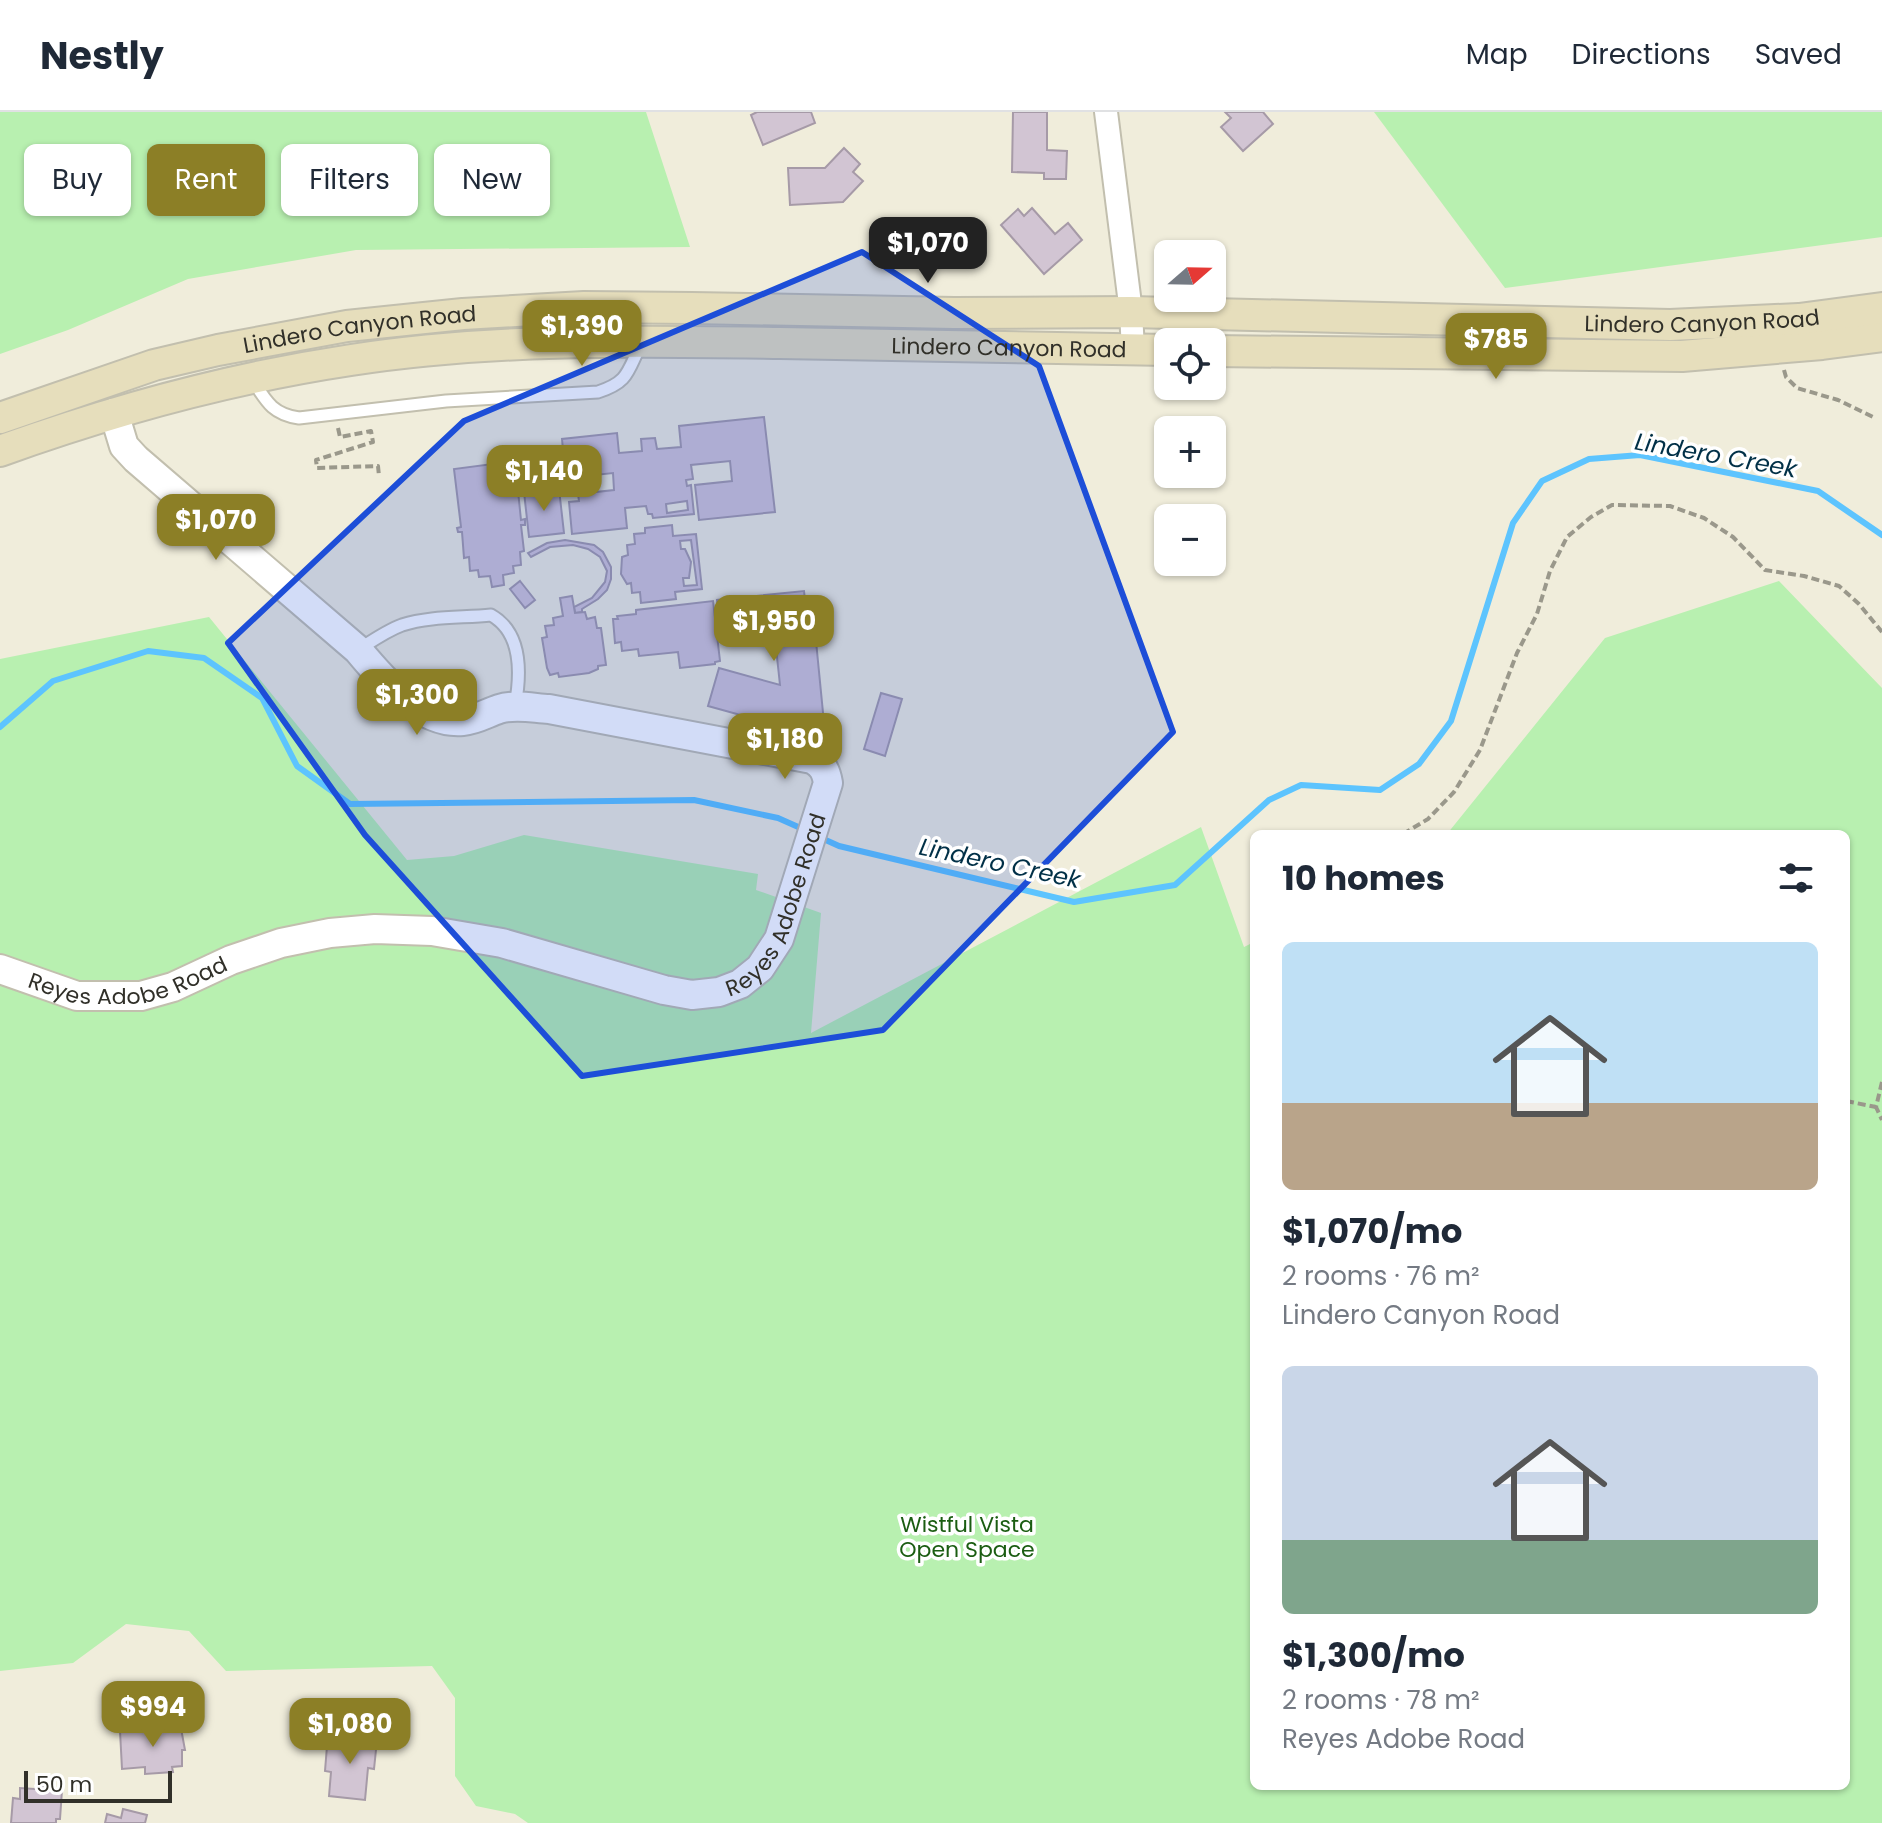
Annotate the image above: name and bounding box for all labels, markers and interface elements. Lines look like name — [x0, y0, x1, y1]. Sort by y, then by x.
text: Nestly — [40, 29, 164, 82]
text: Map — [1466, 35, 1528, 74]
text: Directions — [1572, 35, 1711, 74]
text: Saved — [1755, 35, 1842, 74]
chip: Buy — [24, 144, 131, 216]
chip: Rent — [147, 144, 265, 216]
chip: Filters — [281, 144, 418, 216]
chip: New — [434, 144, 550, 216]
pin: $1,070 — [863, 217, 993, 285]
text: $1,070 — [887, 225, 969, 261]
north arrow — [1154, 240, 1226, 312]
map controls — [1154, 240, 1226, 576]
street label: Lindero Canyon Road — [240, 298, 477, 361]
pin: $1,390 — [517, 300, 647, 368]
street label: Lindero Canyon Road — [1584, 301, 1822, 341]
text: $1,390 — [540, 308, 624, 344]
pin: $785 — [1449, 313, 1543, 381]
text: $785 — [1464, 321, 1528, 357]
button: locate — [1154, 328, 1226, 400]
street label: Lindero Canyon Road — [891, 330, 1127, 365]
button: + — [1154, 416, 1226, 488]
water label: Lindero Creek — [1632, 425, 1801, 486]
pin: $1,140 — [479, 445, 609, 513]
text: $1,140 — [505, 453, 583, 489]
pin: $1,070 — [151, 494, 281, 562]
text: $1,070 — [175, 502, 257, 538]
button: − — [1154, 504, 1226, 576]
pin: $1,950 — [709, 595, 839, 663]
text: $1,950 — [732, 603, 816, 639]
pin: $1,300 — [352, 669, 482, 737]
text: $1,300 — [375, 677, 459, 713]
pin: $1,180 — [720, 713, 850, 781]
text: $1,180 — [746, 721, 824, 757]
street label: Reyes Adobe Road — [721, 809, 833, 1004]
water label: Lindero Creek — [916, 830, 1085, 897]
text: 10 homes — [1282, 854, 1445, 902]
icon: filters — [1774, 856, 1818, 900]
street label: Reyes Adobe Road — [24, 948, 232, 1012]
icon: home — [1478, 994, 1622, 1138]
text: $1,070/mo — [1282, 1207, 1463, 1255]
text: 2 rooms · 76 m² — [1282, 1258, 1480, 1294]
text: Lindero Canyon Road — [1282, 1297, 1560, 1333]
icon: home — [1478, 1418, 1622, 1562]
park label: Wistful Vista Open Space — [899, 1509, 1035, 1565]
text: $1,300/mo — [1282, 1631, 1465, 1679]
pin: $994 — [106, 1681, 200, 1749]
text: 2 rooms · 78 m² — [1282, 1682, 1480, 1718]
text: $994 — [120, 1689, 186, 1725]
pin: $1,080 — [285, 1698, 415, 1766]
text: $1,080 — [307, 1706, 393, 1742]
text: Reyes Adobe Road — [1282, 1721, 1525, 1757]
scale bar — [24, 1767, 172, 1803]
text: 50 m — [36, 1769, 92, 1800]

